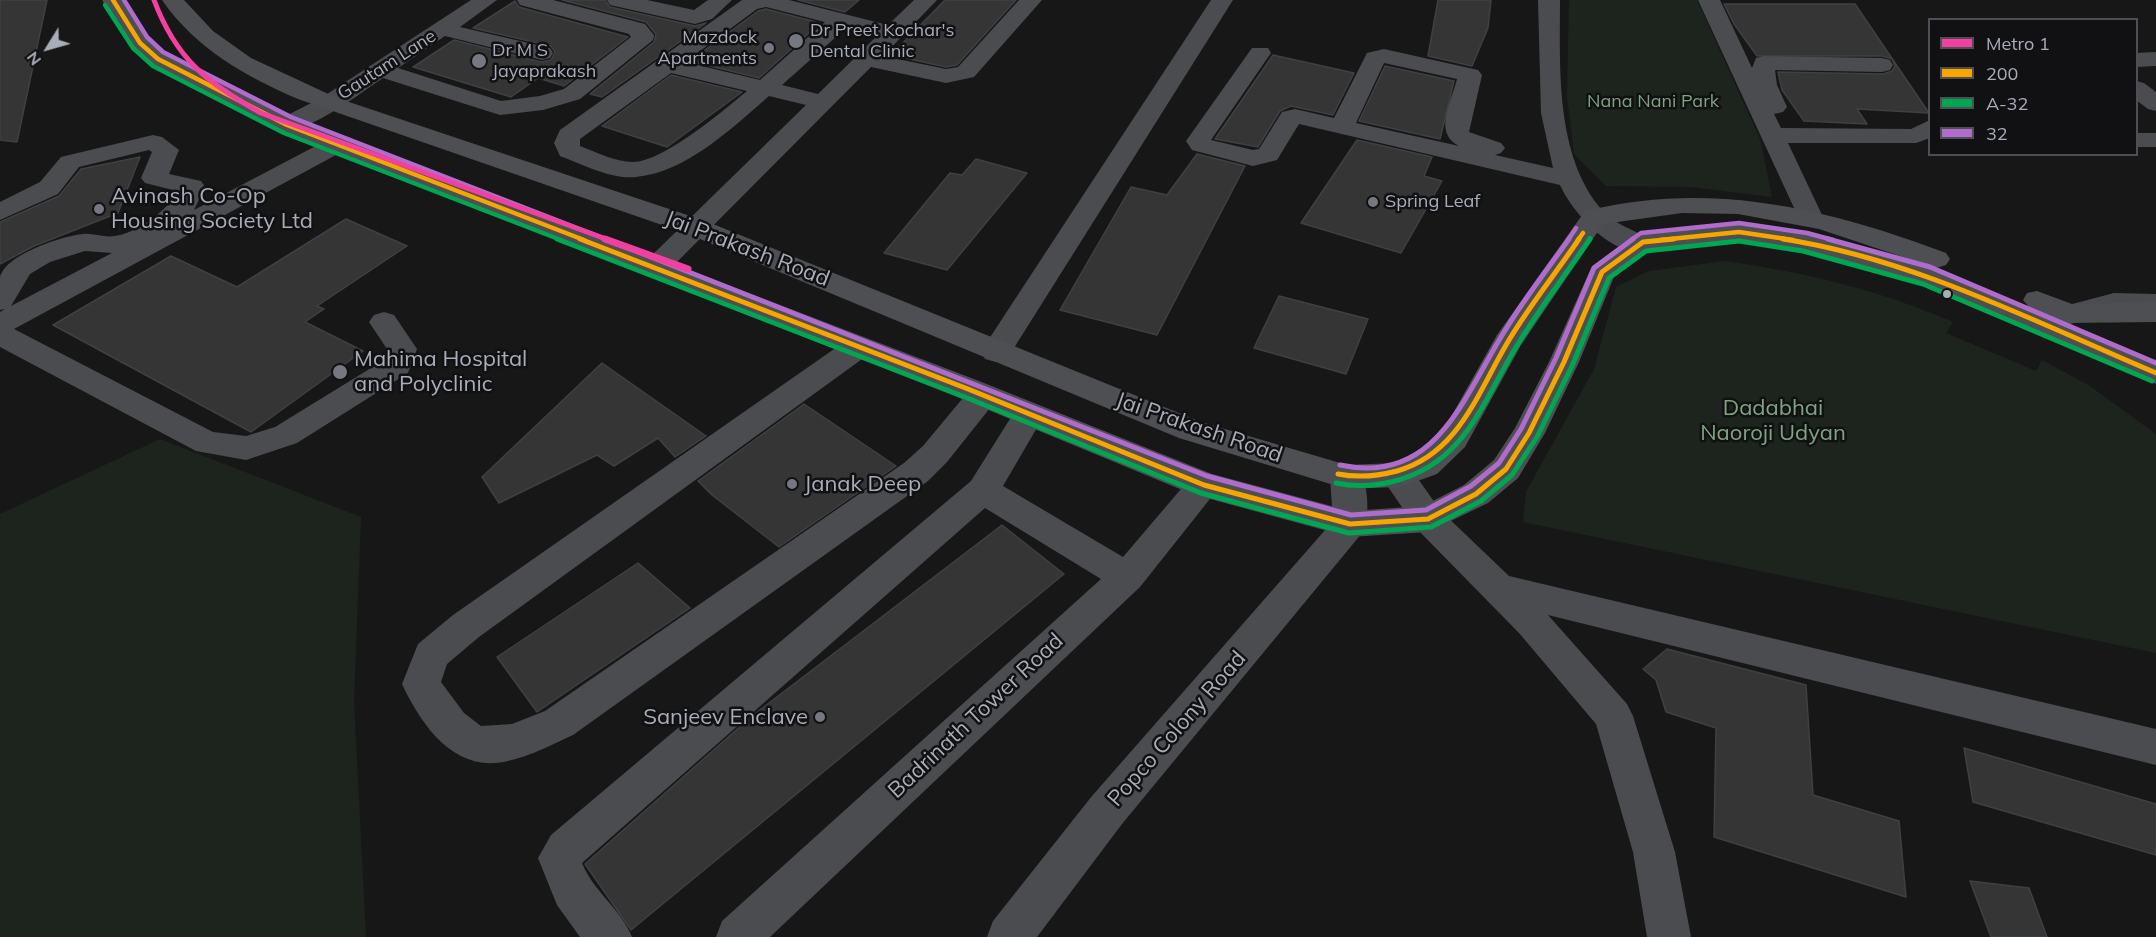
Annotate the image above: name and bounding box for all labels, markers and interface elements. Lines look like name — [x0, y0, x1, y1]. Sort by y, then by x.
north arrow — [18, 18, 78, 78]
legend — [1928, 18, 2138, 156]
place label: Dr Preet Kochar's Dental Clinic — [810, 20, 954, 63]
street label: Gautam Lane — [334, 25, 440, 105]
place label: Mazdock Apartments — [657, 27, 757, 70]
marker: Dr Preet Kochar's Dental Clinic — [787, 32, 805, 50]
text: Metro 1 — [1986, 32, 2050, 55]
place label: Dr M S Jayaprakash — [492, 40, 596, 82]
marker: Mazdock Apartments — [762, 41, 776, 55]
text: N — [22, 48, 45, 70]
marker: Dr M S Jayaprakash — [470, 52, 488, 70]
text: 200 — [1986, 62, 2018, 85]
park label: Nana Nani Park — [1587, 91, 1719, 113]
text: A-32 — [1986, 92, 2028, 115]
text: 32 — [1986, 122, 2008, 145]
place label: Avinash Co-Op Housing Society Ltd — [111, 183, 313, 234]
place label: Spring Leaf — [1385, 191, 1480, 213]
marker: Spring Leaf — [1366, 195, 1380, 209]
marker: Avinash Co-Op Housing Society Ltd — [92, 202, 106, 216]
street label: Jai Prakash Road — [661, 205, 833, 293]
unlabelled marker — [1941, 288, 1953, 300]
place label: Mahima Hospital and Polyclinic — [354, 346, 527, 398]
marker: Mahima Hospital and Polyclinic — [331, 363, 349, 381]
street label: Jai Prakash Road — [1112, 387, 1286, 469]
park label: Dadabhai Naoroji Udyan — [1700, 395, 1846, 446]
place label: Janak Deep — [804, 471, 921, 497]
marker: Janak Deep — [785, 477, 799, 491]
street label: Badrinath Tower Road — [883, 628, 1069, 804]
street label: Popco Colony Road — [1102, 646, 1252, 812]
place label: Sanjeev Enclave — [643, 704, 808, 730]
marker: Sanjeev Enclave — [813, 710, 827, 724]

